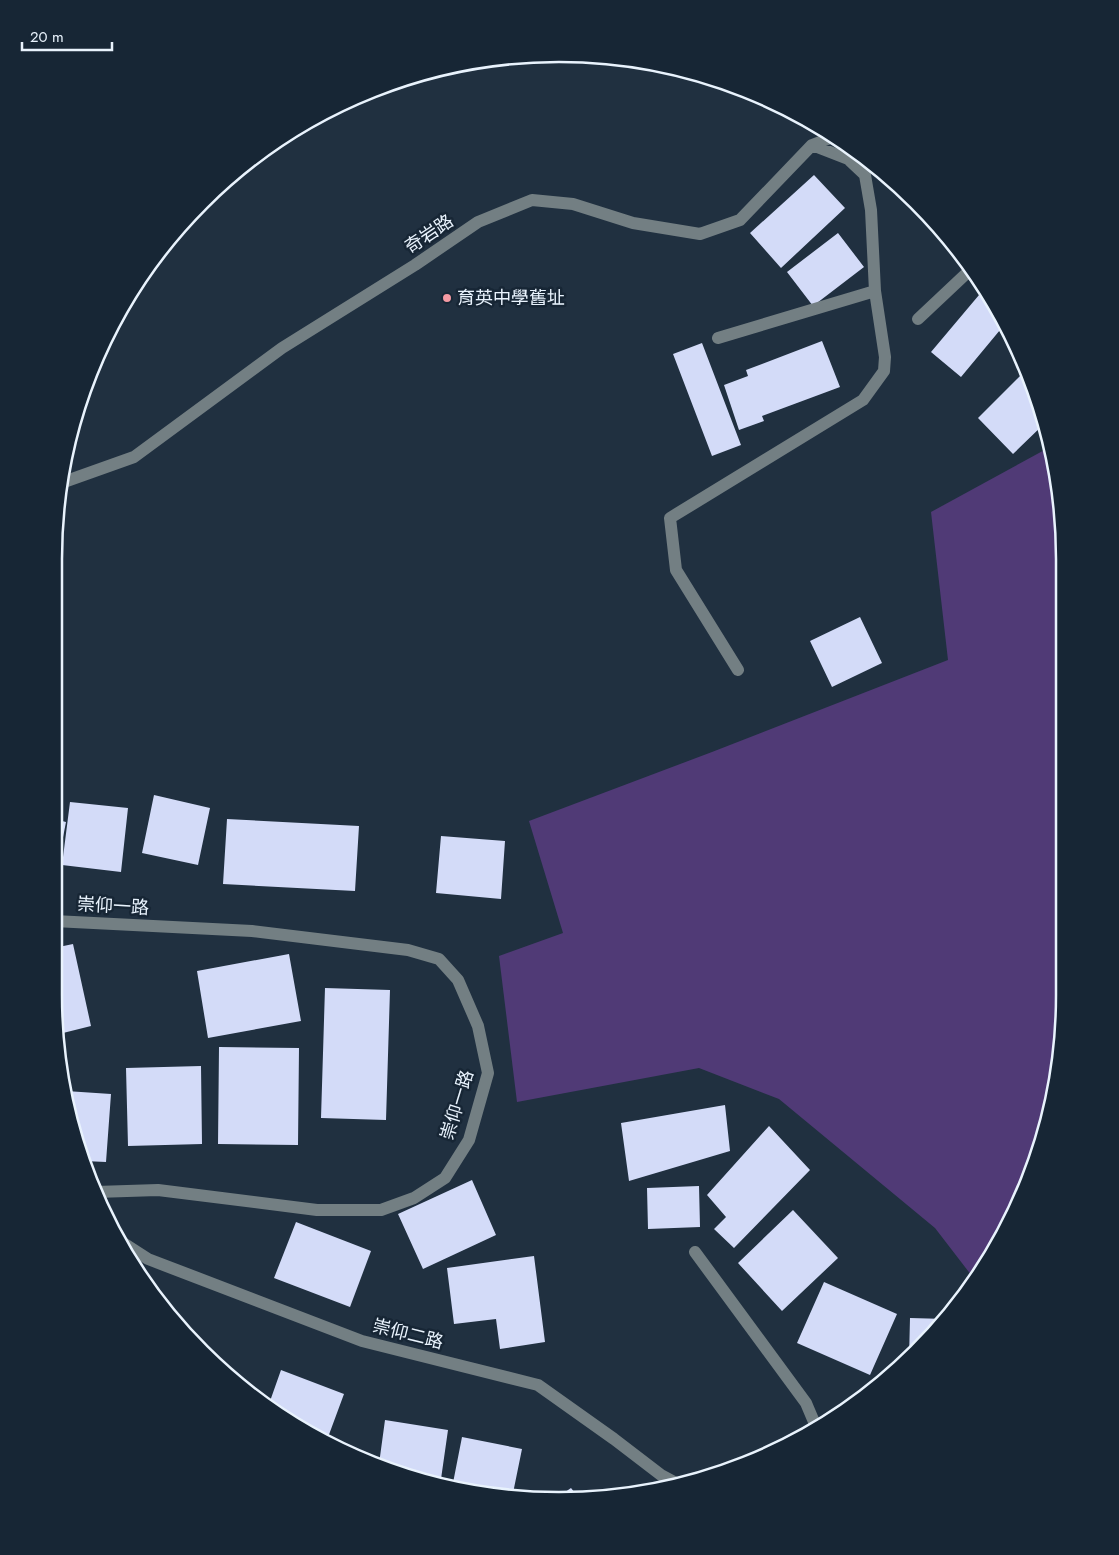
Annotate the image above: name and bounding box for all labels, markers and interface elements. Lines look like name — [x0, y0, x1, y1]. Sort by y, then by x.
scale bar — [22, 20, 112, 52]
text: 20 m — [30, 26, 64, 48]
street label: 奇岩路 — [399, 208, 459, 260]
place label: 育英中學舊址 — [457, 285, 565, 311]
marker: 育英中學舊址 — [441, 292, 453, 304]
street label: 崇仰一路 — [76, 891, 150, 921]
street label: 崇仰一路 — [434, 1067, 480, 1143]
street label: 崇仰二路 — [370, 1313, 446, 1355]

